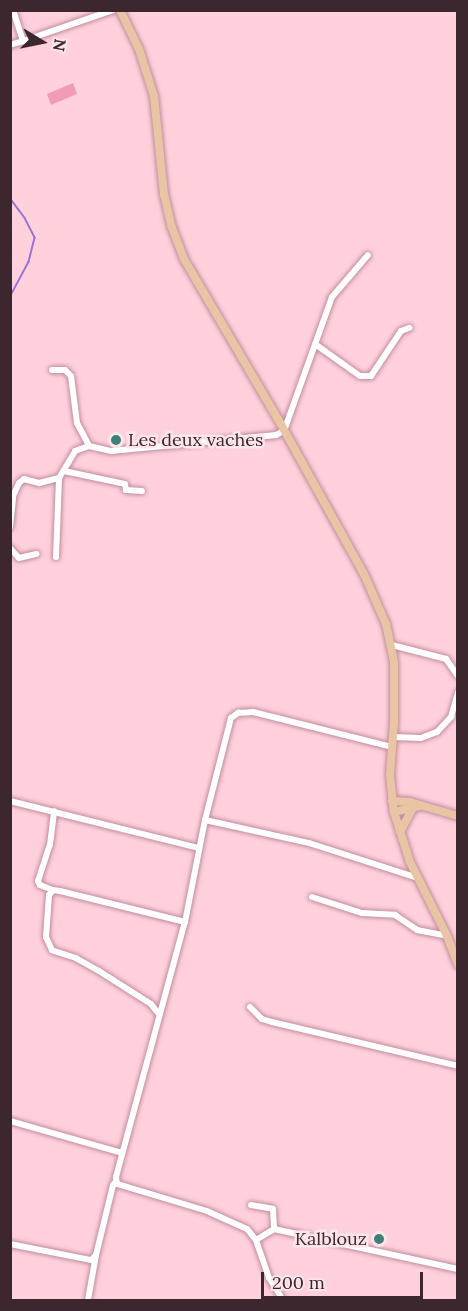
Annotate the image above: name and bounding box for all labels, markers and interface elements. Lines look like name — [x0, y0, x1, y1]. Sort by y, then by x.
north arrow — [12, 12, 72, 72]
text: N — [49, 37, 71, 53]
place label: Les deux vaches — [128, 429, 263, 451]
marker: Les deux vaches — [109, 433, 123, 447]
place label: Kalblouz — [295, 1228, 367, 1250]
marker: Kalblouz — [372, 1232, 386, 1246]
scale bar — [264, 1260, 426, 1298]
text: 200 m — [272, 1271, 325, 1294]

